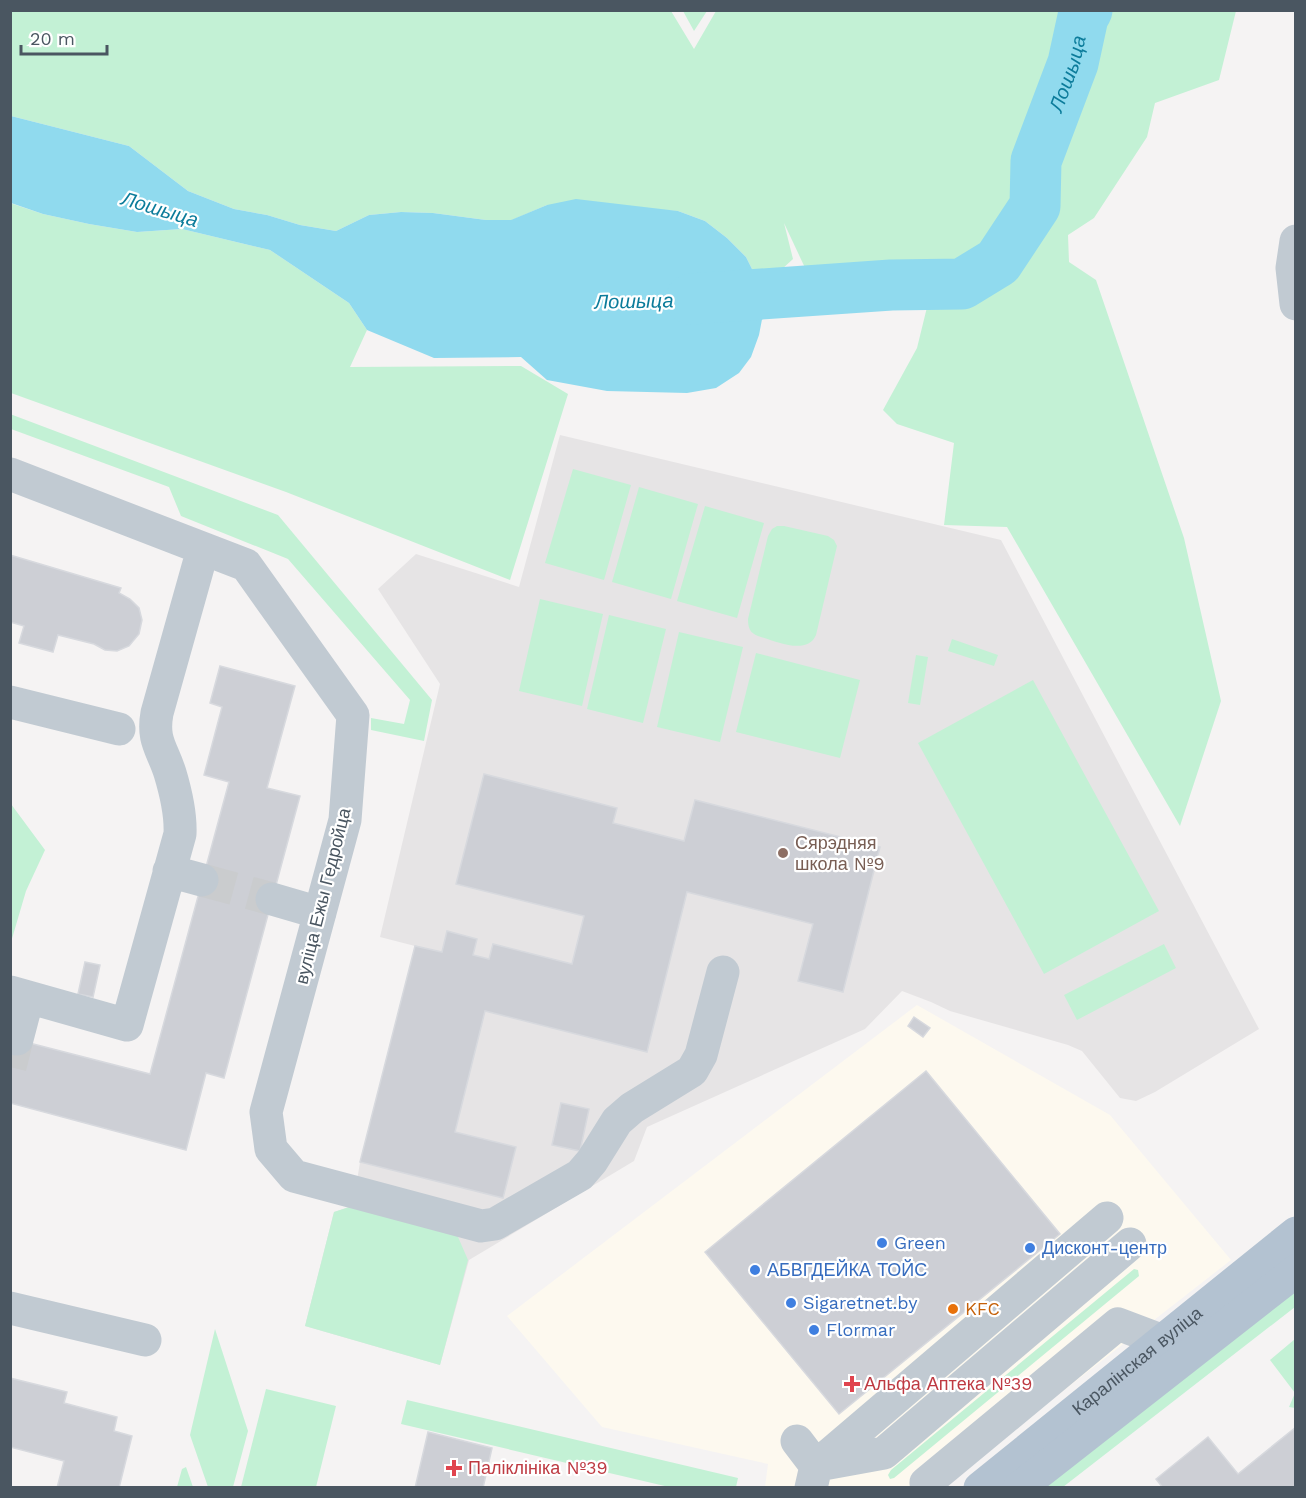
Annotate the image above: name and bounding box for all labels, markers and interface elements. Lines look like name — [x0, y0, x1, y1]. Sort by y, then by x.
scale bar — [21, 18, 106, 56]
text: 20 m — [30, 28, 75, 49]
water label: Лошыца — [1043, 33, 1091, 117]
water label: Лошыца — [117, 185, 201, 232]
water label: Лошыца — [592, 288, 674, 314]
street label: вуліца Ежы Гедройца — [290, 805, 355, 986]
place label: Сярэдняя школа №9 — [795, 832, 885, 874]
marker: Сярэдняя школа №9 — [776, 846, 790, 860]
place label: Green — [894, 1232, 946, 1253]
marker: Green — [875, 1236, 889, 1250]
place label: Дисконт-центр — [1042, 1237, 1167, 1258]
marker: Дисконт-центр — [1023, 1241, 1037, 1255]
place label: АБВГДЕЙКА ТОЙС — [767, 1259, 927, 1280]
marker: АБВГДЕЙКА ТОЙС — [748, 1263, 762, 1277]
place label: Sigaretnet.by — [803, 1292, 918, 1313]
marker: Sigaretnet.by — [784, 1296, 798, 1310]
place label: KFC — [965, 1298, 1000, 1319]
street label: Каралінская вуліца — [1068, 1301, 1207, 1419]
marker: KFC — [946, 1302, 960, 1316]
place label: Flormar — [826, 1319, 895, 1340]
marker: Flormar — [807, 1323, 821, 1337]
place label: Альфа Аптека №39 — [864, 1373, 1032, 1394]
marker: Альфа Аптека №39 — [845, 1377, 859, 1391]
place label: Паліклініка №39 — [468, 1457, 608, 1478]
marker: Паліклініка №39 — [445, 1459, 463, 1477]

